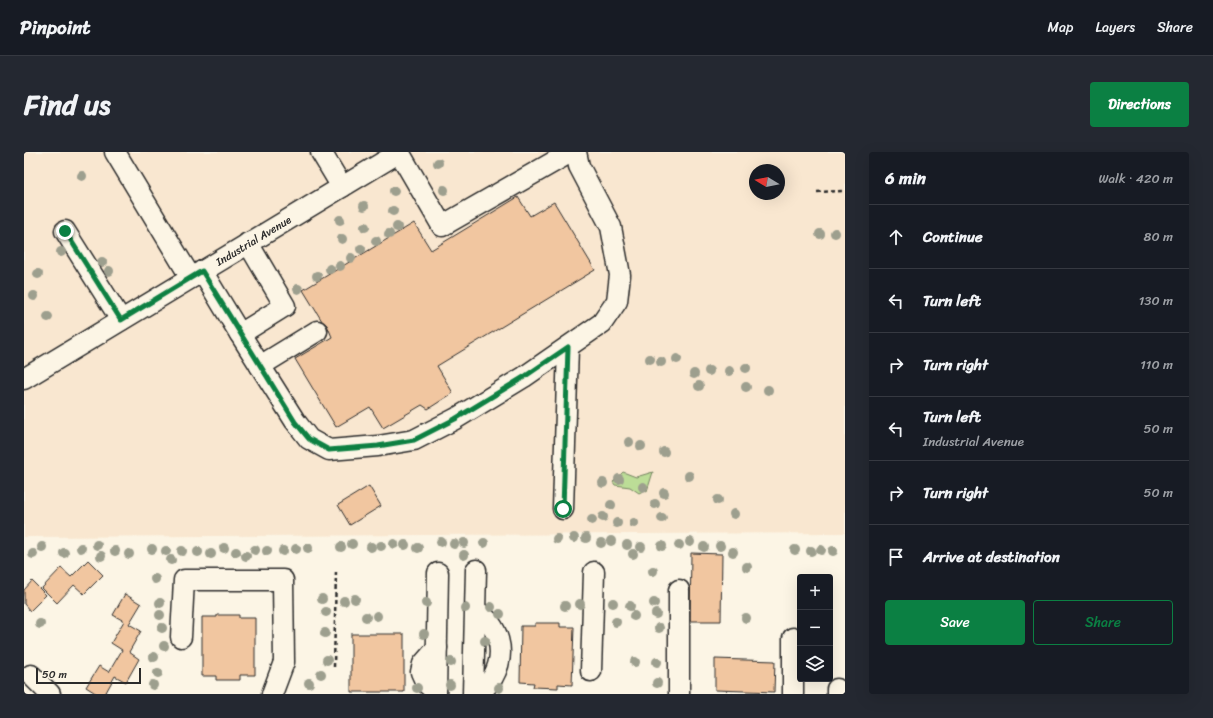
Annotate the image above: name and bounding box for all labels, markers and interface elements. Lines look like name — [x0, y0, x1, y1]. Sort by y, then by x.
text: Pinpoint — [20, 11, 91, 44]
text: Map — [1048, 15, 1073, 40]
text: Layers — [1095, 15, 1135, 40]
text: Share — [1157, 15, 1193, 40]
text: Find us — [24, 80, 111, 129]
button: Directions — [1090, 82, 1189, 127]
text: 6 min — [885, 163, 926, 193]
north arrow — [749, 164, 785, 200]
text: Walk · 420 m — [1098, 167, 1173, 190]
street label: Industrial Avenue — [211, 210, 296, 271]
route end — [56, 222, 74, 240]
text: Continue — [923, 224, 983, 250]
text: 80 m — [1144, 225, 1173, 248]
icon: ahead — [885, 226, 907, 248]
text: Turn left — [923, 288, 981, 314]
text: 130 m — [1139, 289, 1173, 312]
icon: left — [885, 290, 907, 312]
text: Turn right — [923, 352, 988, 378]
text: 110 m — [1140, 353, 1173, 376]
icon: right — [885, 354, 907, 376]
text: Turn left — [923, 404, 981, 430]
text: 50 m — [1143, 417, 1173, 440]
icon: left — [885, 418, 907, 440]
text: Industrial Avenue — [923, 430, 1024, 453]
text: Turn right — [923, 480, 988, 506]
text: 50 m — [1143, 481, 1173, 504]
icon: right — [885, 482, 907, 504]
route start — [554, 500, 572, 518]
text: Arrive at destination — [923, 544, 1060, 570]
icon: arrive — [885, 546, 907, 568]
map controls — [797, 574, 833, 682]
button: + — [797, 574, 833, 610]
button: Save — [885, 600, 1025, 645]
button: Share — [1033, 600, 1173, 645]
button: − — [797, 610, 833, 646]
button: layers — [797, 646, 833, 682]
text: 50 m — [42, 665, 67, 684]
scale bar — [36, 666, 141, 685]

